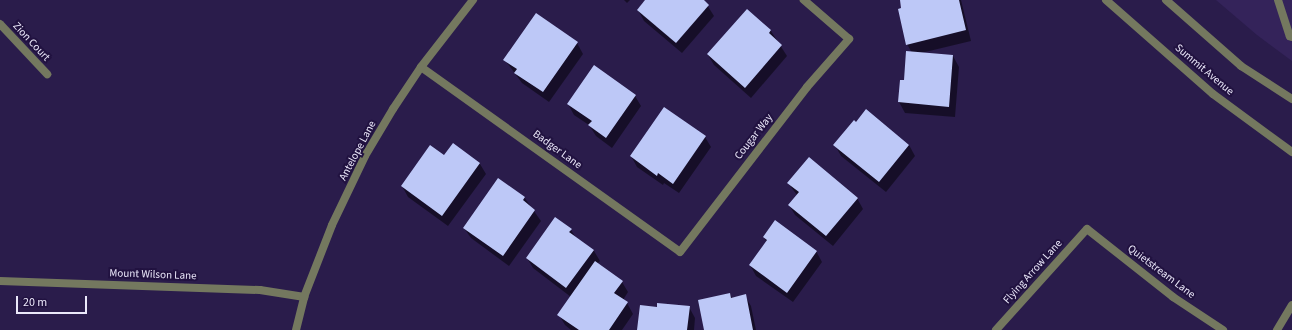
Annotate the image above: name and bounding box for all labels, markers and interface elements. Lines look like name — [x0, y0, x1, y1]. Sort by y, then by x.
street label: Zion Court — [10, 20, 52, 64]
street label: Summit Avenue — [1172, 42, 1236, 98]
street label: Cougar Way — [732, 112, 776, 162]
street label: Antelope Lane — [337, 119, 379, 183]
street label: Badger Lane — [530, 128, 584, 172]
street label: Flying Arrow Lane — [1001, 237, 1065, 307]
street label: Quietstream Lane — [1125, 242, 1197, 302]
street label: Mount Wilson Lane — [109, 267, 197, 283]
scale bar — [18, 288, 89, 314]
text: 20 m — [23, 294, 47, 311]

